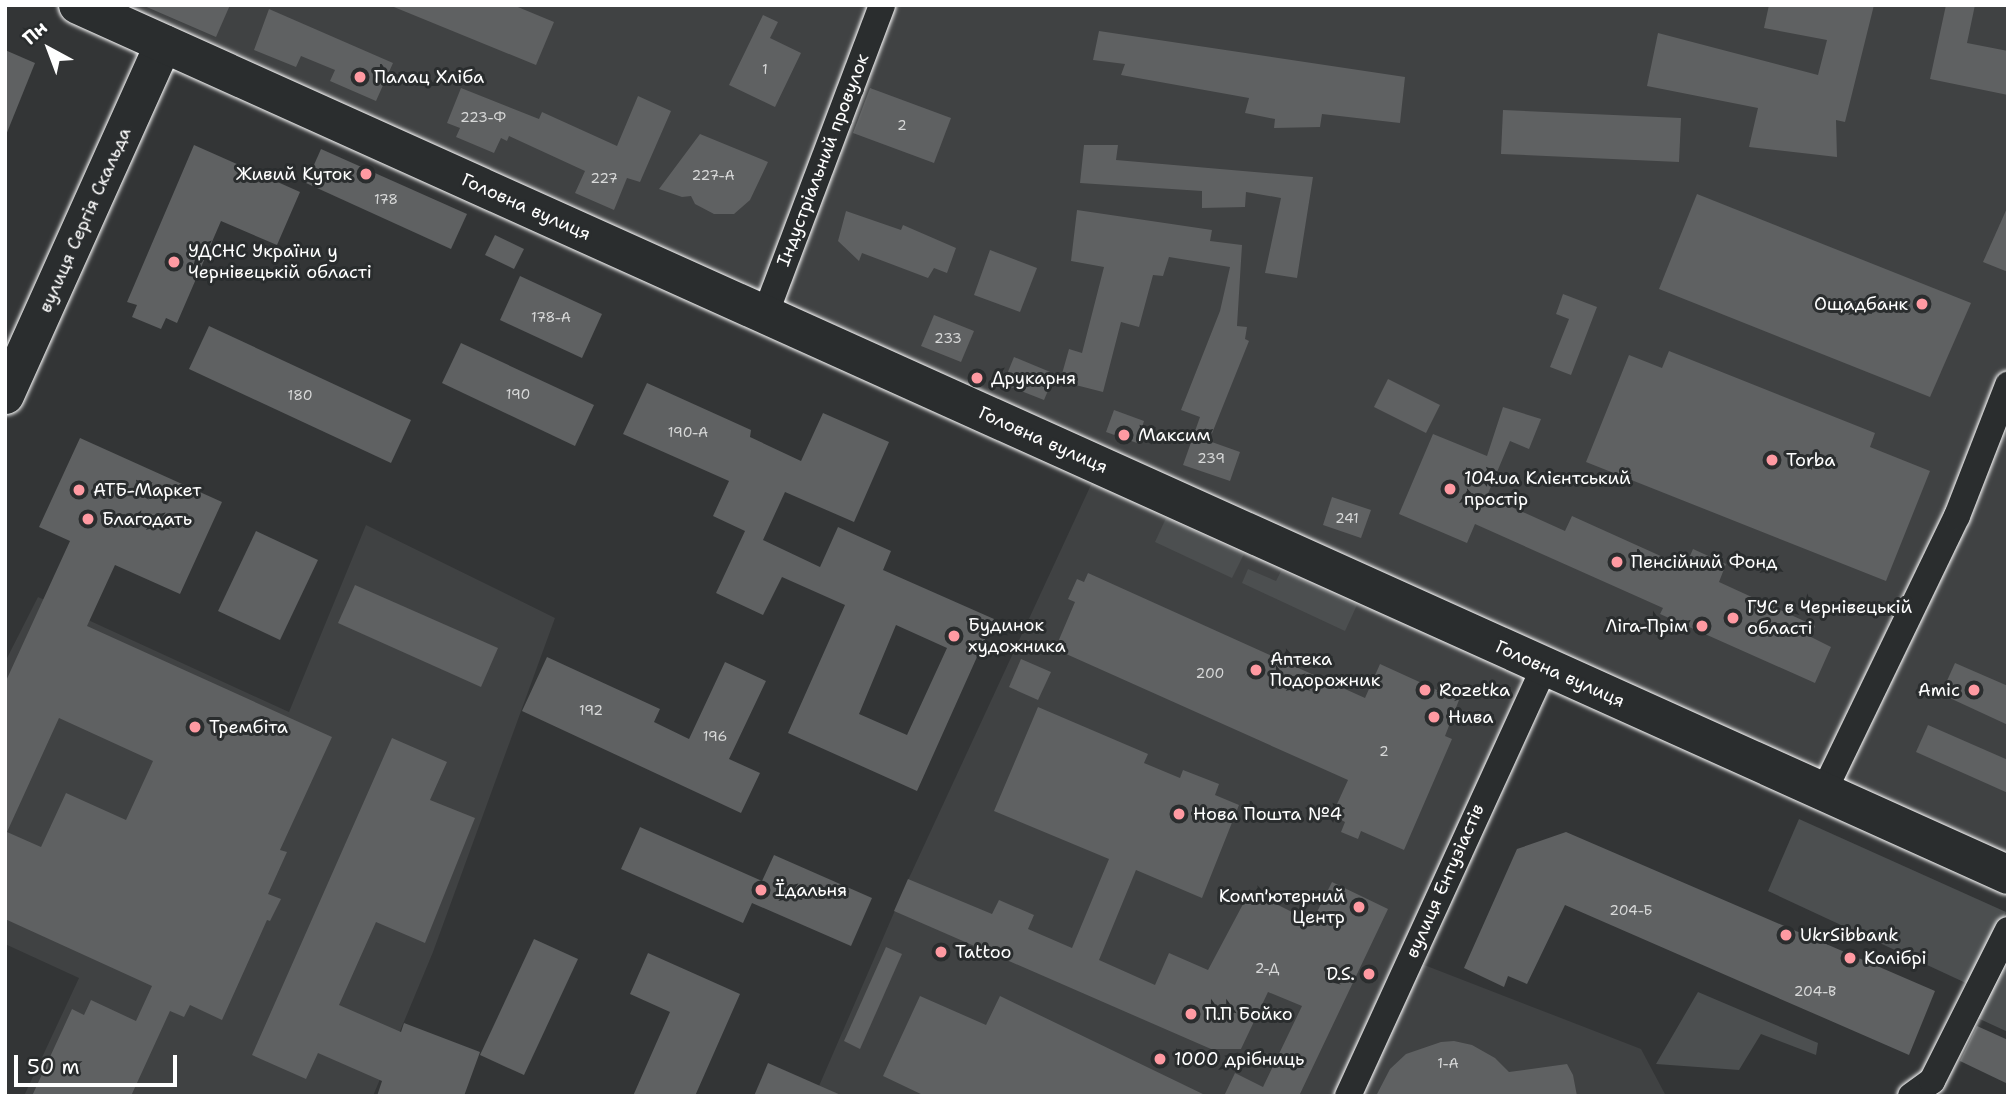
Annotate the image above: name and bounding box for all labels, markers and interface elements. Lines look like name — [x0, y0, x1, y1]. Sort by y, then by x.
north arrow — [14, 14, 84, 84]
text: Пн — [17, 15, 53, 50]
street label: Індустріальний провулок — [772, 51, 874, 269]
house number: 1 — [762, 61, 768, 77]
place label: Палац Хліба — [374, 66, 484, 88]
marker: Палац Хліба — [352, 69, 368, 85]
house number: 223-Ф — [460, 109, 506, 125]
house number: 2 — [897, 117, 907, 133]
street label: вулиця Сергія Скальда — [34, 124, 136, 316]
place label: Живий Куток — [236, 163, 352, 185]
marker: Живий Куток — [358, 166, 374, 182]
house number: 227-А — [691, 167, 735, 183]
street label: Головна вулиця — [458, 169, 594, 245]
house number: 227 — [590, 170, 618, 186]
house number: 178 — [374, 191, 398, 207]
place label: УДСНС України у Чернівецькій області — [188, 241, 372, 284]
marker: УДСНС України у Чернівецькій області — [166, 254, 182, 270]
place label: Ощадбанк — [1814, 293, 1908, 315]
marker: Ощадбанк — [1914, 296, 1930, 312]
house number: 178-А — [531, 309, 571, 325]
house number: 233 — [934, 330, 962, 346]
place label: Друкарня — [991, 367, 1076, 389]
marker: Друкарня — [969, 370, 985, 386]
house number: 190 — [506, 386, 530, 402]
house number: 180 — [288, 387, 312, 403]
street label: Головна вулиця — [975, 402, 1111, 478]
house number: 190-А — [668, 424, 708, 440]
place label: Максим — [1138, 424, 1210, 446]
marker: Максим — [1116, 427, 1132, 443]
place label: Torba — [1786, 449, 1835, 471]
house number: 239 — [1197, 450, 1225, 466]
marker: Torba — [1764, 452, 1780, 468]
place label: 104.ua Клієнтський простір — [1464, 468, 1631, 510]
place label: АТБ-Маркет — [93, 479, 201, 501]
marker: 104.ua Клієнтський простір — [1442, 481, 1458, 497]
marker: АТБ-Маркет — [71, 482, 87, 498]
place label: Благодать — [102, 508, 192, 530]
house number: 241 — [1335, 510, 1359, 526]
marker: Благодать — [80, 511, 96, 527]
place label: Пенсійний Фонд — [1631, 551, 1777, 573]
marker: Пенсійний Фонд — [1609, 554, 1625, 570]
place label: ГУС в Чернівецькій області — [1747, 597, 1912, 640]
marker: ГУС в Чернівецькій області — [1725, 610, 1741, 626]
place label: Будинок художника — [968, 615, 1066, 658]
place label: Ліга-Прім — [1605, 615, 1688, 637]
marker: Ліга-Прім — [1694, 618, 1710, 634]
marker: Будинок художника — [946, 628, 962, 644]
street label: Головна вулиця — [1492, 636, 1628, 712]
place label: Аптека Подорожник — [1270, 649, 1380, 692]
marker: Аптека Подорожник — [1248, 662, 1264, 678]
house number: 200 — [1196, 665, 1224, 681]
place label: Rozetka — [1439, 679, 1510, 701]
place label: Amic — [1918, 679, 1960, 701]
marker: Rozetka — [1417, 682, 1433, 698]
marker: Amic — [1966, 682, 1982, 698]
house number: 192 — [579, 702, 603, 718]
place label: Нива — [1448, 706, 1493, 728]
marker: Нива — [1426, 709, 1442, 725]
place label: Трембіта — [209, 716, 288, 738]
marker: Трембіта — [187, 719, 203, 735]
house number: 196 — [703, 728, 727, 744]
house number: 2 — [1379, 743, 1389, 759]
street label: вулиця Ентузіастів — [1401, 801, 1489, 961]
place label: Нова Пошта №4 — [1193, 803, 1342, 825]
marker: Нова Пошта №4 — [1171, 806, 1187, 822]
place label: Їдальня — [775, 879, 847, 901]
marker: Їдальня — [753, 882, 769, 898]
place label: Комп'ютерний Центр — [1219, 886, 1345, 928]
marker: Комп'ютерний Центр — [1351, 899, 1367, 915]
house number: 204-Б — [1609, 902, 1653, 918]
place label: UkrSibbank — [1800, 924, 1899, 946]
marker: UkrSibbank — [1778, 927, 1794, 943]
place label: Tattoo — [955, 941, 1011, 963]
marker: Tattoo — [933, 944, 949, 960]
place label: Колібрі — [1864, 947, 1927, 969]
marker: Колібрі — [1842, 950, 1858, 966]
house number: 2-Д — [1255, 960, 1279, 976]
place label: D.S. — [1326, 963, 1355, 985]
marker: D.S. — [1361, 966, 1377, 982]
house number: 204-В — [1794, 983, 1836, 999]
place label: П.П Бойко — [1205, 1003, 1293, 1025]
marker: П.П Бойко — [1183, 1006, 1199, 1022]
scale bar — [18, 1042, 180, 1086]
place label: 1000 дрібниць — [1174, 1048, 1304, 1070]
marker: 1000 дрібниць — [1152, 1051, 1168, 1067]
text: 50 m — [27, 1053, 80, 1081]
house number: 1-А — [1437, 1055, 1459, 1071]

